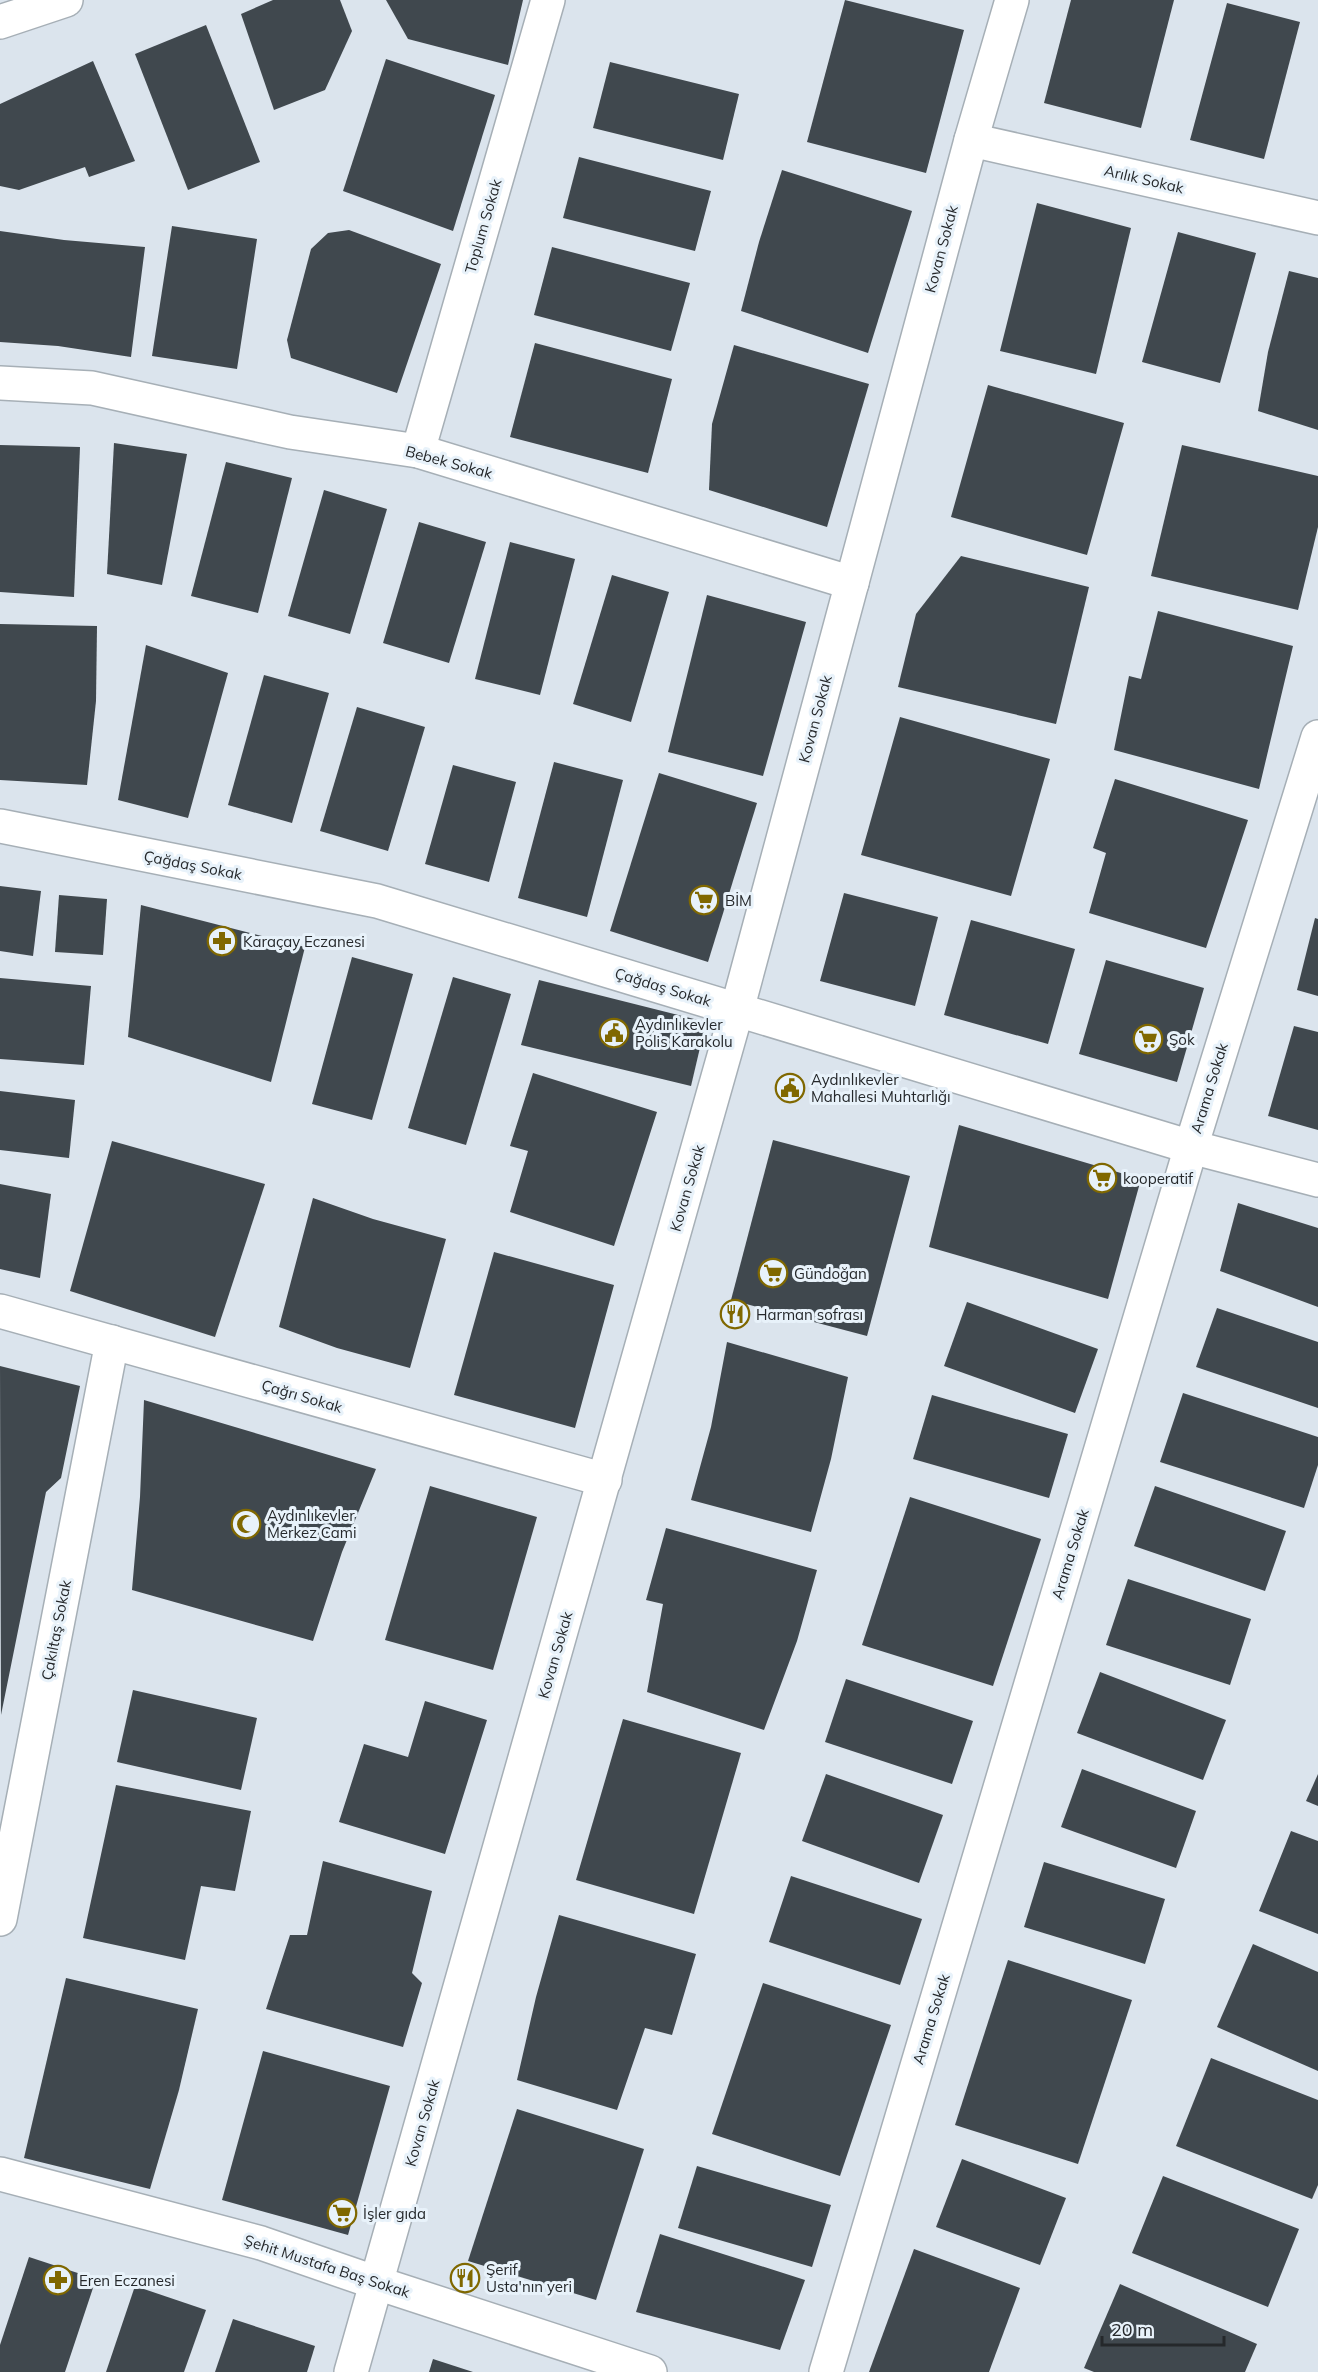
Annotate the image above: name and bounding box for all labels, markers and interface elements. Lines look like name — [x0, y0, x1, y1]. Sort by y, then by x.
street label: Arılık Sokak — [1102, 161, 1186, 197]
street label: Toplum Sokak — [460, 176, 506, 275]
street label: Kovan Sokak — [920, 203, 962, 295]
street label: Bebek Sokak — [403, 441, 495, 483]
street label: Kovan Sokak — [794, 673, 836, 765]
street label: Çağdaş Sokak — [142, 846, 244, 884]
supermarket icon: BİM — [688, 884, 720, 916]
place label: BİM — [725, 891, 752, 910]
pharmacy icon: Karaçay Eczanesi — [206, 925, 238, 957]
place label: Karaçay Eczanesi — [243, 932, 365, 951]
street label: Çağdaş Sokak — [613, 963, 714, 1011]
place label: Aydınlıkevler Polis Karakolu — [635, 1015, 733, 1051]
public building icon: Aydınlıkevler Polis Karakolu — [598, 1017, 630, 1049]
supermarket icon: Şok — [1132, 1023, 1164, 1055]
place label: Şok — [1169, 1030, 1195, 1049]
street label: Arama Sokak — [1186, 1040, 1232, 1136]
place label: Aydınlıkevler Mahallesi Muhtarlığı — [811, 1070, 951, 1106]
public building icon: Aydınlıkevler Mahallesi Muhtarlığı — [774, 1072, 806, 1104]
street label: Kovan Sokak — [666, 1142, 709, 1234]
supermarket icon: kooperatif — [1086, 1162, 1118, 1194]
place label: kooperatif — [1123, 1169, 1194, 1188]
supermarket icon: Gündoğan — [757, 1257, 789, 1289]
place label: Gündoğan — [794, 1264, 867, 1283]
restaurant icon: Harman sofrası — [719, 1298, 751, 1330]
place label: Harman sofrası — [756, 1305, 863, 1324]
street label: Çağrı Sokak — [259, 1375, 345, 1417]
place label: Aydınlıkevler Merkez Cami — [267, 1506, 357, 1542]
street label: Arama Sokak — [1047, 1506, 1093, 1602]
mosque icon: Aydınlıkevler Merkez Cami — [230, 1508, 262, 1540]
street label: Çakıltaş Sokak — [37, 1578, 75, 1682]
street label: Kovan Sokak — [534, 1609, 577, 1701]
street label: Arama Sokak — [908, 1971, 954, 2067]
street label: Kovan Sokak — [401, 2077, 444, 2169]
supermarket icon: İşler gıda — [326, 2197, 358, 2229]
place label: İşler gıda — [363, 2204, 426, 2223]
street label: Şehit Mustafa Baş Sokak — [242, 2230, 412, 2302]
place label: Şerif Usta'nın yeri — [486, 2260, 572, 2296]
restaurant icon: Şerif Usta'nın yeri — [449, 2262, 481, 2294]
pharmacy icon: Eren Eczanesi — [42, 2264, 74, 2296]
place label: Eren Eczanesi — [79, 2271, 175, 2290]
scale bar — [1102, 2309, 1224, 2347]
text: 20 m — [1111, 2318, 1153, 2341]

